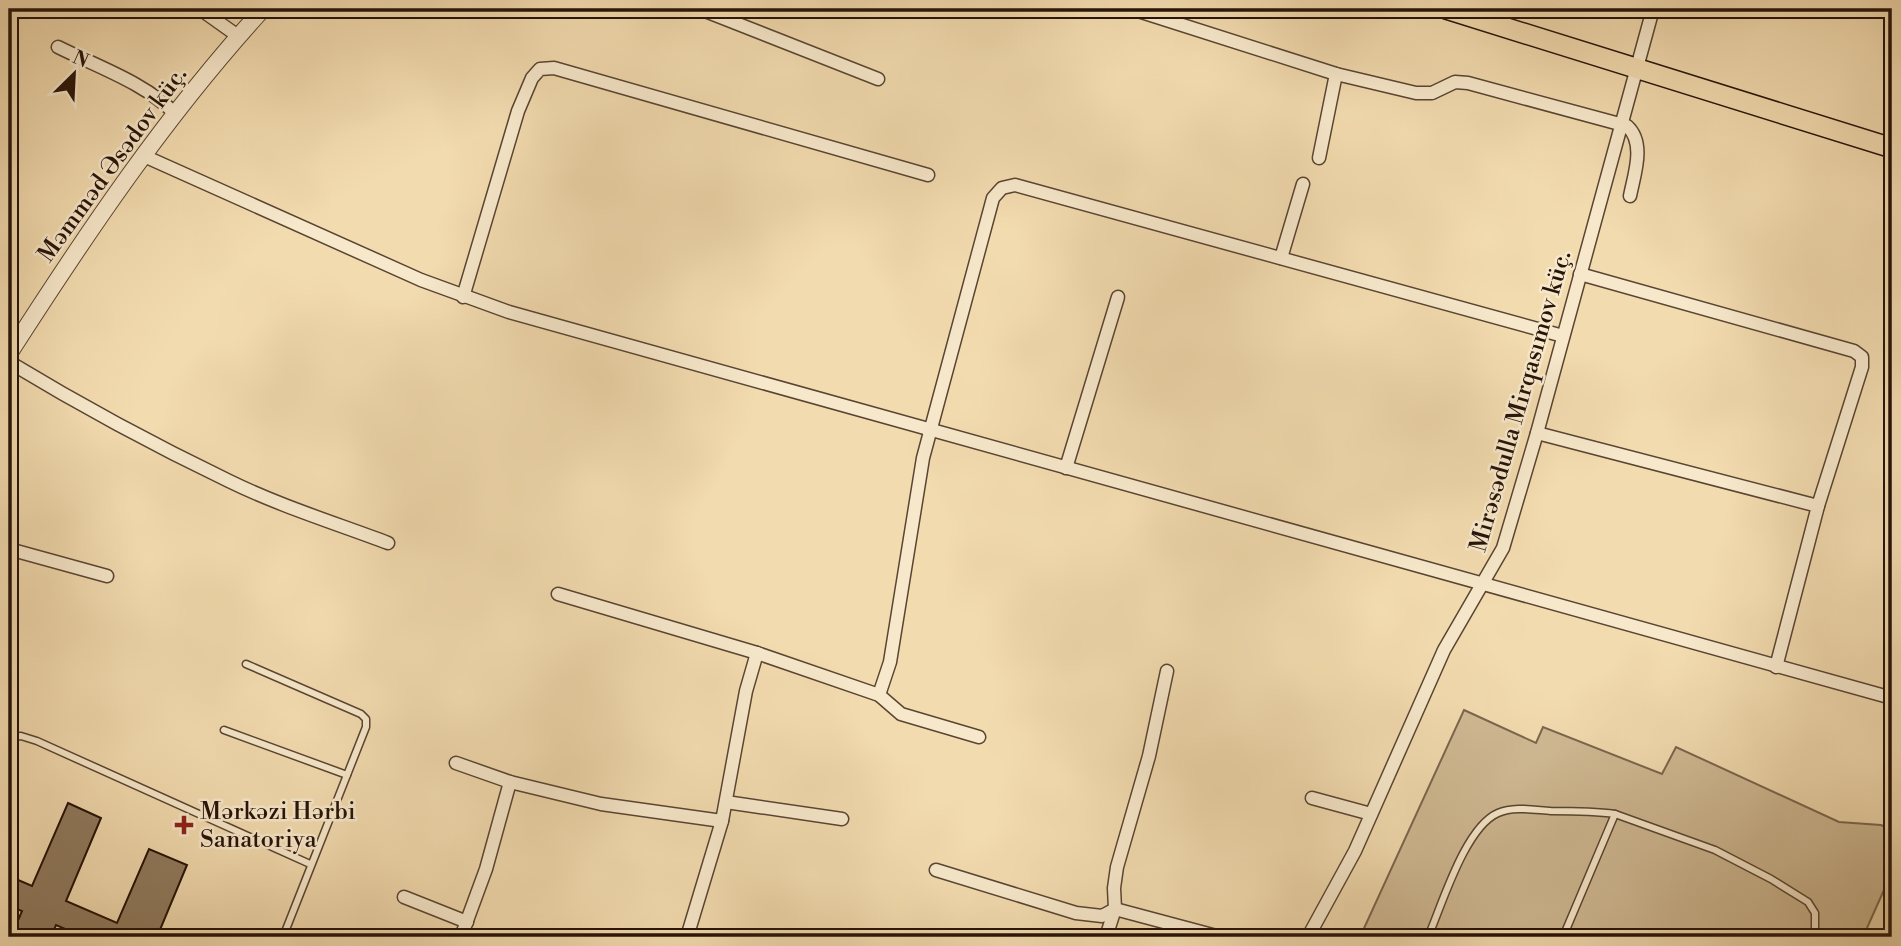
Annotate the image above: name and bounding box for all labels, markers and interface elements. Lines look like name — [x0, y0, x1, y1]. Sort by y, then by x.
north arrow — [38, 38, 108, 108]
text: N — [69, 45, 92, 73]
street label: Məmməd Əsədov küç. — [32, 61, 194, 268]
street label: Mirəsədulla Mirqasımov küç. — [1464, 247, 1578, 555]
place label: Mərkəzi Hərbi Sanatoriya — [200, 797, 356, 855]
marker: Mərkəzi Hərbi Sanatoriya — [174, 815, 194, 835]

